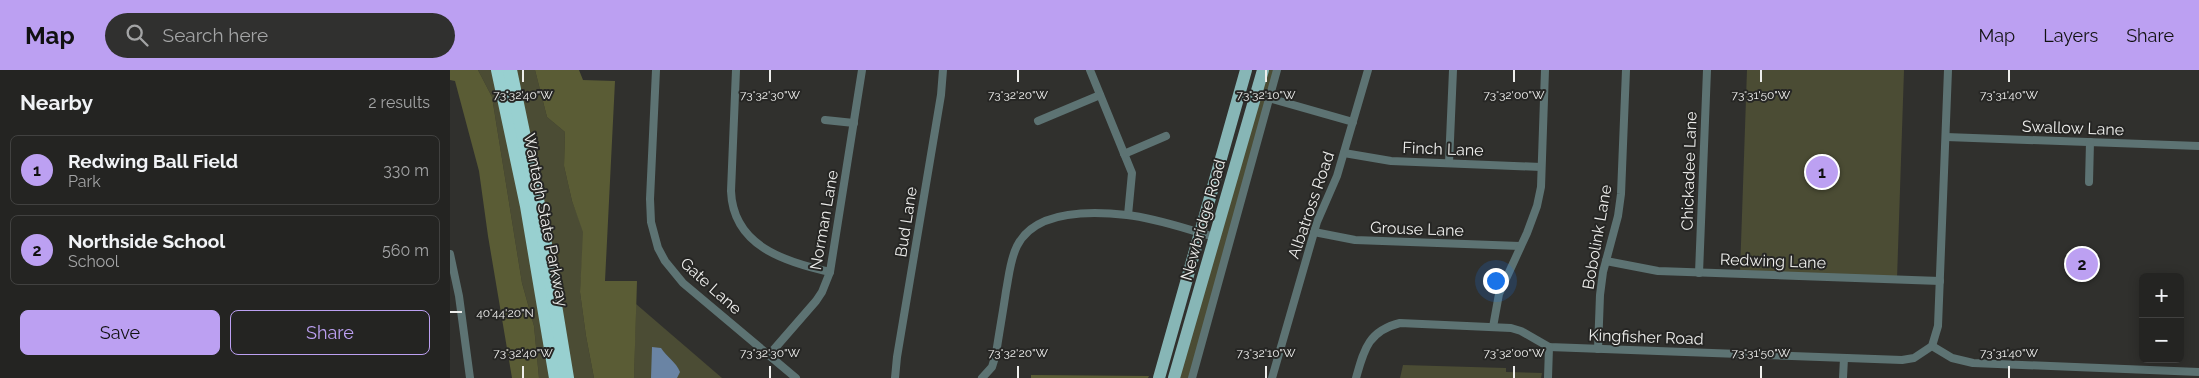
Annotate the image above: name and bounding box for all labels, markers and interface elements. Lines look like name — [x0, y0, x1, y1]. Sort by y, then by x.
search box — [105, 13, 455, 58]
text: Map — [25, 21, 75, 50]
icon: search — [123, 21, 151, 49]
text: Search here — [163, 24, 268, 46]
text: Map — [1979, 25, 2015, 46]
text: Layers — [2043, 25, 2098, 46]
text: Share — [2126, 25, 2174, 46]
text: 73°32'40"W — [493, 88, 553, 102]
text: 73°32'30"W — [740, 88, 801, 102]
text: 73°32'20"W — [988, 88, 1049, 102]
text: 73°32'10"W — [1236, 88, 1296, 102]
text: 73°32'00"W — [1483, 88, 1545, 102]
text: 73°31'50"W — [1732, 88, 1791, 102]
text: 73°31'40"W — [1980, 88, 2039, 102]
text: Nearby — [20, 90, 93, 115]
text: 2 results — [368, 93, 430, 112]
street label: Chickadee Lane — [1677, 111, 1701, 231]
street label: Swallow Lane — [2022, 117, 2124, 139]
street label: Wantagh State Parkway — [520, 132, 572, 309]
street label: Finch Lane — [1402, 138, 1484, 160]
street label: Albatross Road — [1284, 149, 1338, 261]
text: Redwing Ball Field — [68, 150, 238, 172]
pin: 1 — [1806, 153, 1838, 191]
street label: Newbridge Road — [1177, 157, 1229, 283]
text: 1 — [33, 161, 41, 180]
text: 330 m — [383, 161, 429, 180]
street label: Norman Lane — [806, 169, 842, 271]
text: Park — [68, 172, 101, 191]
street label: Bobolink Lane — [1578, 183, 1616, 291]
street label: Bud Lane — [891, 185, 921, 259]
street label: Grouse Lane — [1370, 218, 1464, 240]
text: Northside School — [68, 230, 225, 252]
text: 2 — [32, 241, 42, 260]
text: 560 m — [382, 241, 429, 260]
pin: 2 — [2066, 245, 2098, 283]
street label: Redwing Lane — [1720, 250, 1826, 272]
text: School — [68, 252, 119, 271]
street label: Gate Lane — [677, 254, 745, 318]
your location — [1483, 268, 1509, 294]
map controls — [2139, 273, 2184, 363]
button: + — [2139, 273, 2184, 318]
text: 40°44'20"N — [476, 306, 534, 320]
button: Save — [20, 310, 220, 355]
button: Share — [230, 310, 430, 355]
button: − — [2139, 318, 2184, 363]
street label: Kingfisher Road — [1588, 325, 1704, 349]
text: 73°32'40"W — [493, 346, 553, 360]
text: 73°32'30"W — [740, 346, 801, 360]
text: 73°32'20"W — [988, 346, 1049, 360]
text: 73°32'10"W — [1236, 346, 1296, 360]
text: 73°32'00"W — [1483, 346, 1545, 360]
text: 73°31'50"W — [1732, 346, 1791, 360]
text: 73°31'40"W — [1980, 346, 2039, 360]

